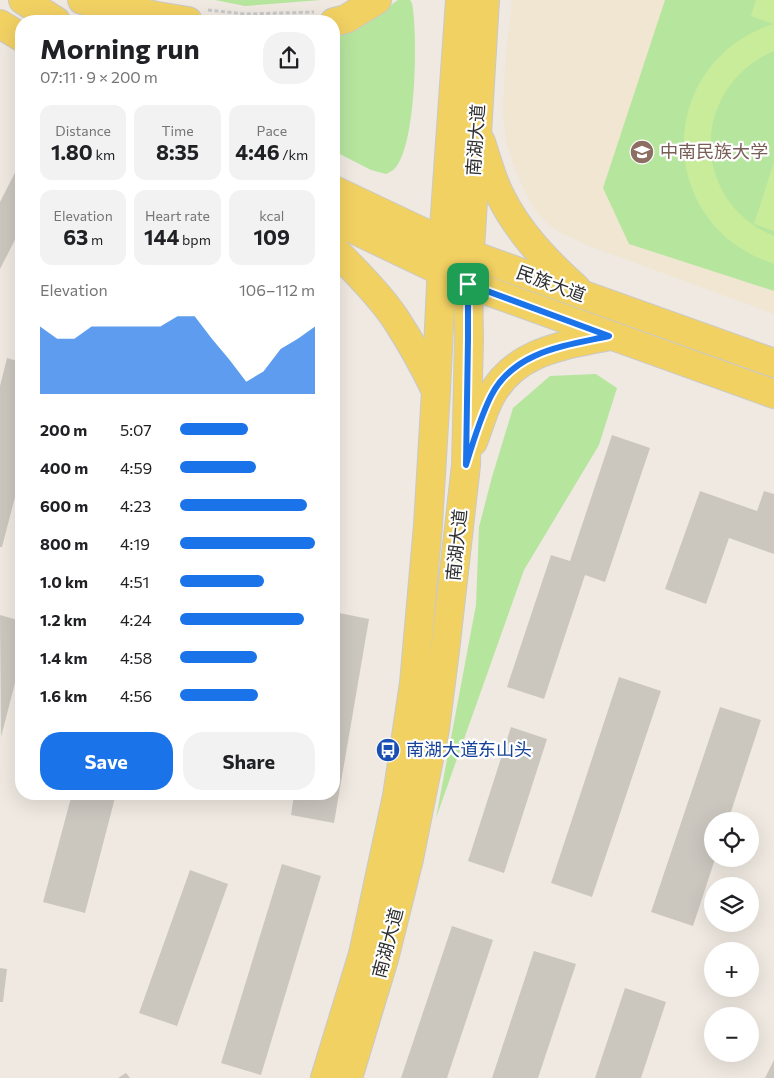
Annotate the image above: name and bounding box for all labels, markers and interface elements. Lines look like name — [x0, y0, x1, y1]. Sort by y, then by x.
text: Morning run — [40, 31, 200, 65]
button: share — [263, 32, 315, 84]
text: 07:11 · 9 × 200 m — [40, 67, 158, 86]
street label: 南湖大道 — [462, 103, 488, 177]
text: Distance — [55, 122, 111, 139]
text: Time — [161, 122, 194, 139]
text: Pace — [257, 122, 287, 139]
text: 1.80 — [51, 139, 93, 164]
text: 8:35 — [156, 139, 199, 164]
text: 4:46 — [235, 139, 280, 164]
school or university icon: 中南民族大学 — [629, 139, 655, 165]
place label: 中南民族大学 — [660, 140, 768, 162]
text: km — [93, 146, 115, 163]
text: /km — [280, 146, 308, 163]
text: Elevation — [54, 207, 113, 224]
text: Heart rate — [145, 207, 210, 224]
text: kcal — [259, 207, 284, 224]
text: 63 — [63, 224, 88, 249]
text: 144 — [144, 224, 179, 249]
text: 109 — [254, 224, 290, 249]
text: m — [88, 231, 103, 248]
text: bpm — [179, 231, 211, 248]
street label: 民族大道 — [514, 260, 589, 306]
pin — [447, 263, 489, 305]
icon: arrive — [454, 270, 482, 298]
text: Elevation — [40, 280, 108, 299]
text: 106–112 m — [239, 280, 315, 299]
text: 200 m — [40, 420, 87, 439]
text: 5:07 — [120, 420, 152, 439]
text: 400 m — [40, 458, 88, 477]
text: 4:59 — [120, 458, 152, 477]
text: 600 m — [40, 496, 88, 515]
text: 4:23 — [120, 496, 151, 515]
street label: 南湖大道 — [441, 508, 471, 582]
text: 800 m — [40, 534, 88, 553]
text: 4:19 — [120, 534, 150, 553]
text: 1.0 km — [40, 572, 88, 591]
text: 4:51 — [120, 572, 149, 591]
text: 1.2 km — [40, 610, 87, 629]
text: 4:24 — [120, 610, 152, 629]
text: 1.4 km — [40, 648, 87, 667]
text: 4:58 — [120, 648, 152, 667]
text: 1.6 km — [40, 686, 87, 705]
text: 4:56 — [120, 686, 152, 705]
button: Save — [40, 732, 173, 790]
button: Share — [183, 732, 315, 790]
bus stop icon: 南湖大道东山头 — [375, 737, 401, 763]
place label: 南湖大道东山头 — [406, 738, 532, 760]
map controls — [704, 812, 759, 1062]
button: locate — [704, 812, 759, 867]
button: layers — [704, 877, 759, 932]
street label: 南湖大道 — [367, 905, 407, 980]
button: + — [704, 942, 759, 997]
button: − — [704, 1007, 759, 1062]

